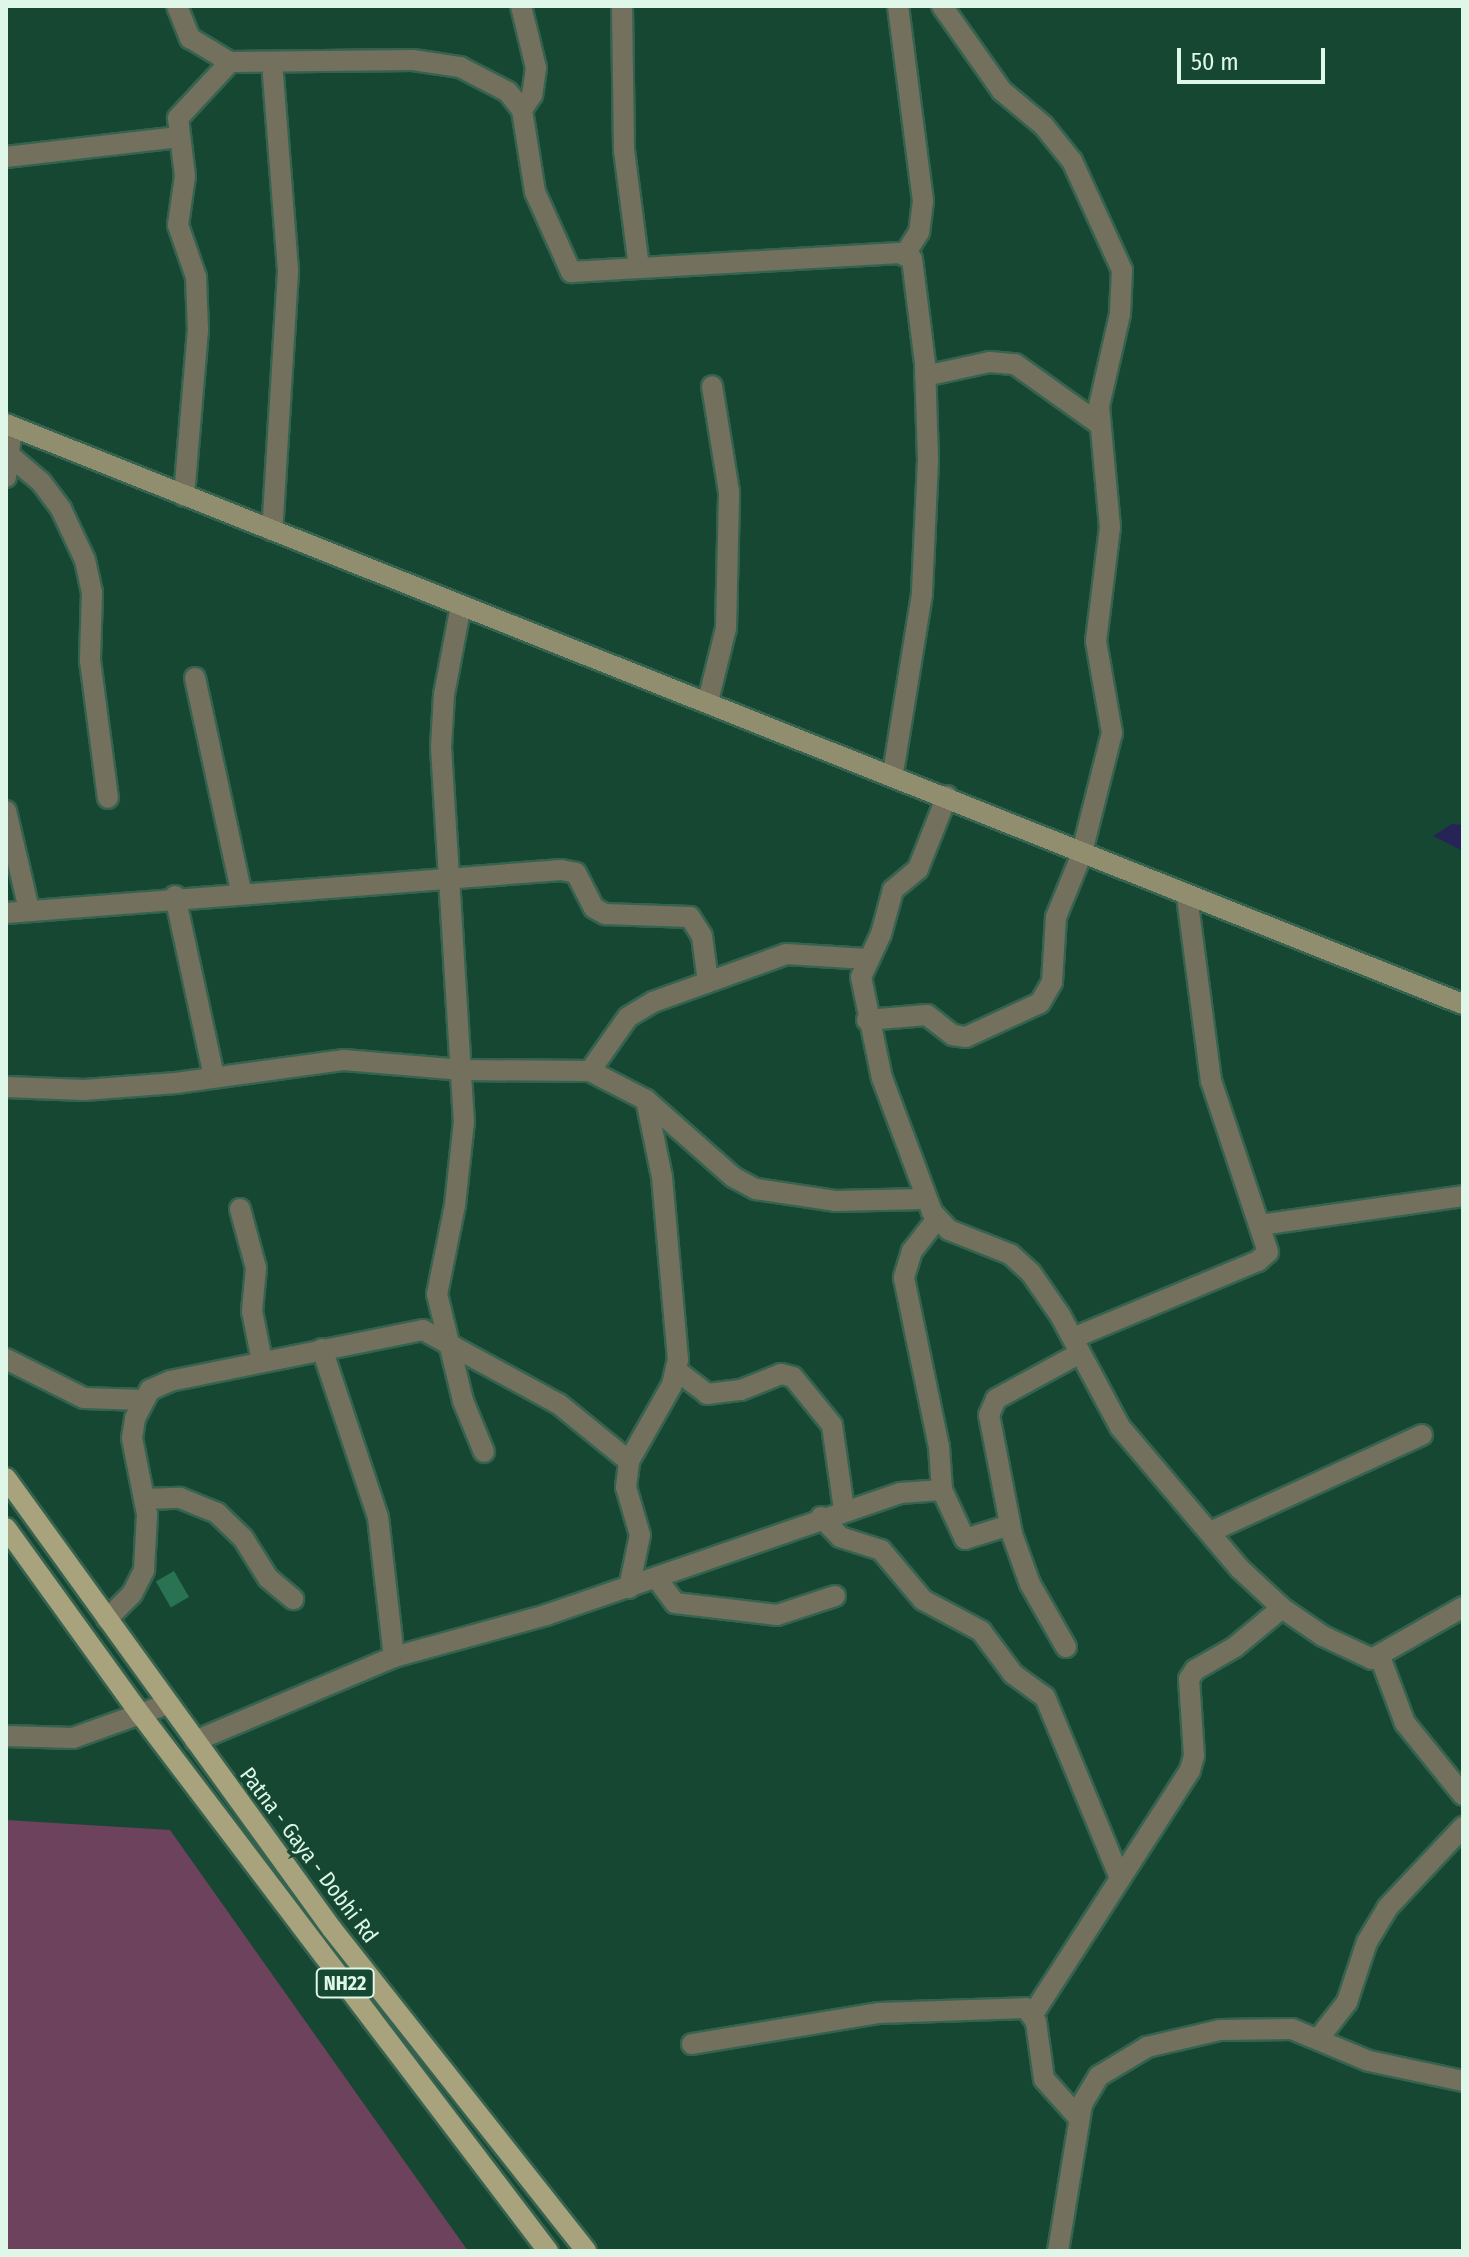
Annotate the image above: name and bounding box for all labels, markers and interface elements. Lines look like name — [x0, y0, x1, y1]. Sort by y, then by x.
scale bar — [1181, 32, 1329, 82]
text: 50 m — [1191, 48, 1239, 76]
street label: Patna - Gaya - Dobhi Rd — [234, 1762, 384, 1948]
road number: NH22 — [315, 1967, 375, 1999]

